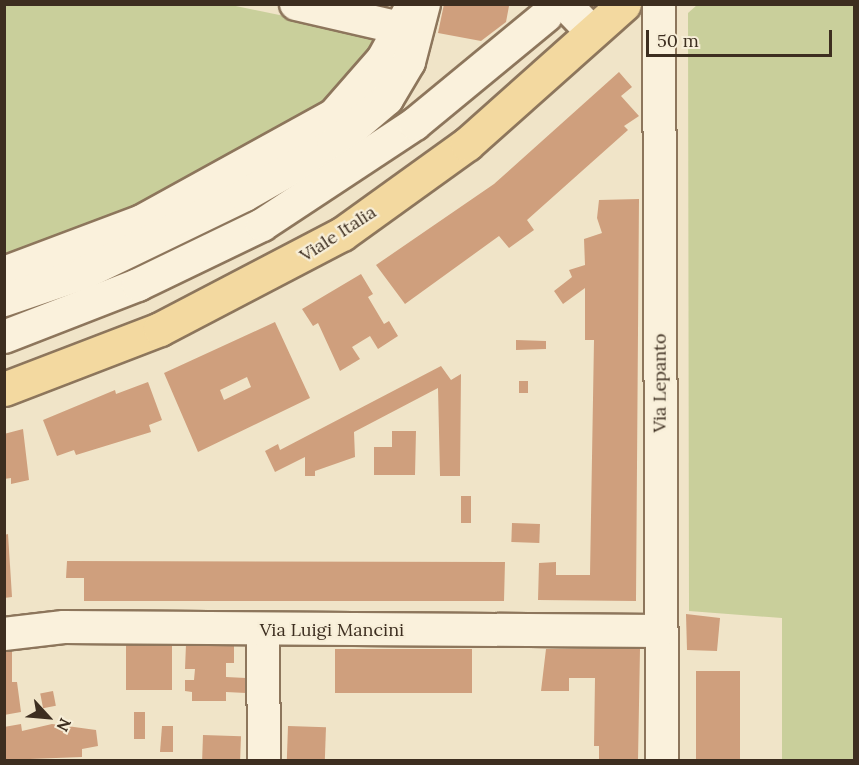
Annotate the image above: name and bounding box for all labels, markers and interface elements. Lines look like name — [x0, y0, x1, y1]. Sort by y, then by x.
scale bar — [649, 18, 835, 56]
text: 50 m — [657, 29, 699, 52]
street label: Viale Italia — [296, 201, 380, 267]
street label: Via Lepanto — [649, 333, 671, 433]
street label: Via Luigi Mancini — [260, 619, 404, 641]
north arrow — [18, 687, 78, 747]
text: N — [52, 715, 76, 735]

